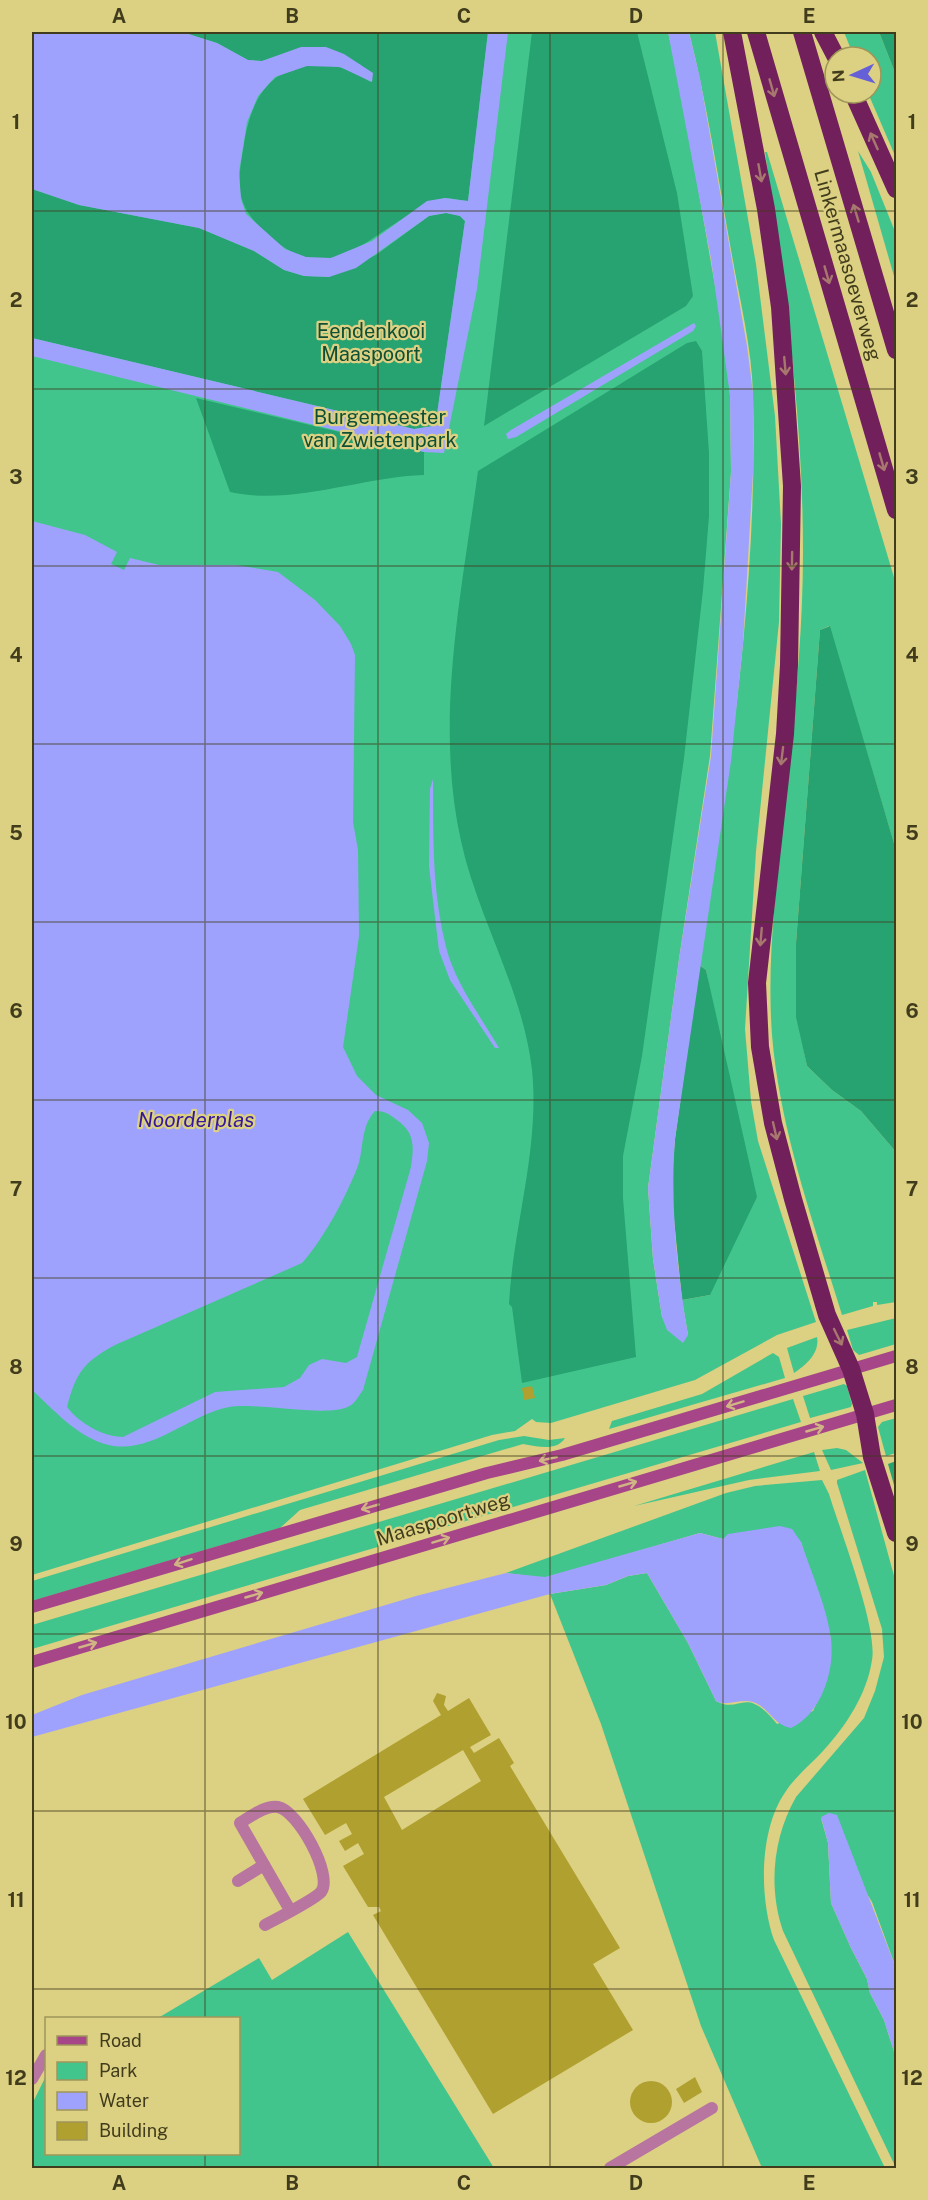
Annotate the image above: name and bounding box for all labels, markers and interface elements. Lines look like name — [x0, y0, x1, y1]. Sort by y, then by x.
text: A — [112, 4, 126, 28]
text: B — [285, 4, 299, 28]
text: C — [457, 4, 471, 28]
text: D — [629, 4, 643, 28]
text: E — [803, 4, 815, 28]
north arrow — [823, 45, 883, 105]
text: N — [829, 69, 848, 83]
one-way arrow — [767, 78, 778, 97]
text: 1 — [12, 110, 20, 134]
text: 1 — [908, 110, 916, 134]
one-way arrow — [868, 133, 880, 151]
one-way arrow — [755, 163, 766, 183]
street label: Linkermaasoeverweg — [809, 166, 887, 364]
one-way arrow — [850, 204, 861, 223]
one-way arrow — [822, 265, 833, 284]
text: 2 — [10, 288, 22, 312]
text: 2 — [906, 288, 918, 312]
park label: Eendenkooi Maaspoort — [317, 319, 425, 366]
one-way arrow — [780, 356, 791, 376]
park label: Burgemeester van Zwietenpark — [303, 405, 457, 452]
one-way arrow — [877, 452, 888, 471]
text: 3 — [9, 465, 23, 489]
text: 3 — [905, 465, 919, 489]
one-way arrow — [786, 551, 798, 571]
text: 4 — [9, 643, 23, 667]
text: 4 — [905, 643, 919, 667]
one-way arrow — [776, 745, 787, 765]
text: 5 — [9, 821, 23, 845]
text: 5 — [905, 821, 919, 845]
one-way arrow — [755, 927, 766, 947]
text: 6 — [9, 999, 23, 1023]
text: 6 — [905, 999, 919, 1023]
water label: Noorderplas — [138, 1107, 254, 1132]
one-way arrow — [770, 1121, 782, 1140]
text: 7 — [10, 1177, 22, 1201]
text: 7 — [906, 1177, 918, 1201]
one-way arrow — [832, 1327, 844, 1345]
text: 8 — [9, 1355, 23, 1379]
text: 8 — [905, 1355, 919, 1379]
one-way arrow — [726, 1399, 745, 1410]
one-way arrow — [805, 1423, 824, 1434]
one-way arrow — [539, 1453, 558, 1465]
one-way arrow — [618, 1478, 637, 1490]
street label: Maaspoortweg — [373, 1487, 513, 1551]
one-way arrow — [361, 1502, 380, 1513]
text: 9 — [9, 1532, 23, 1556]
text: 9 — [905, 1532, 919, 1556]
one-way arrow — [431, 1534, 450, 1545]
one-way arrow — [174, 1557, 193, 1568]
one-way arrow — [244, 1589, 263, 1600]
one-way arrow — [78, 1639, 97, 1650]
text: 10 — [5, 1710, 27, 1734]
text: 10 — [901, 1710, 923, 1734]
text: 11 — [7, 1888, 25, 1912]
text: 11 — [903, 1888, 921, 1912]
legend — [45, 2017, 240, 2155]
text: Road — [99, 2030, 142, 2051]
text: Park — [99, 2060, 137, 2081]
text: 12 — [5, 2066, 27, 2090]
text: 12 — [901, 2066, 923, 2090]
text: Water — [99, 2090, 149, 2111]
text: Building — [99, 2120, 168, 2141]
text: A — [112, 2171, 126, 2195]
text: B — [285, 2171, 299, 2195]
text: C — [457, 2171, 471, 2195]
text: D — [629, 2171, 643, 2195]
text: E — [803, 2171, 815, 2195]

